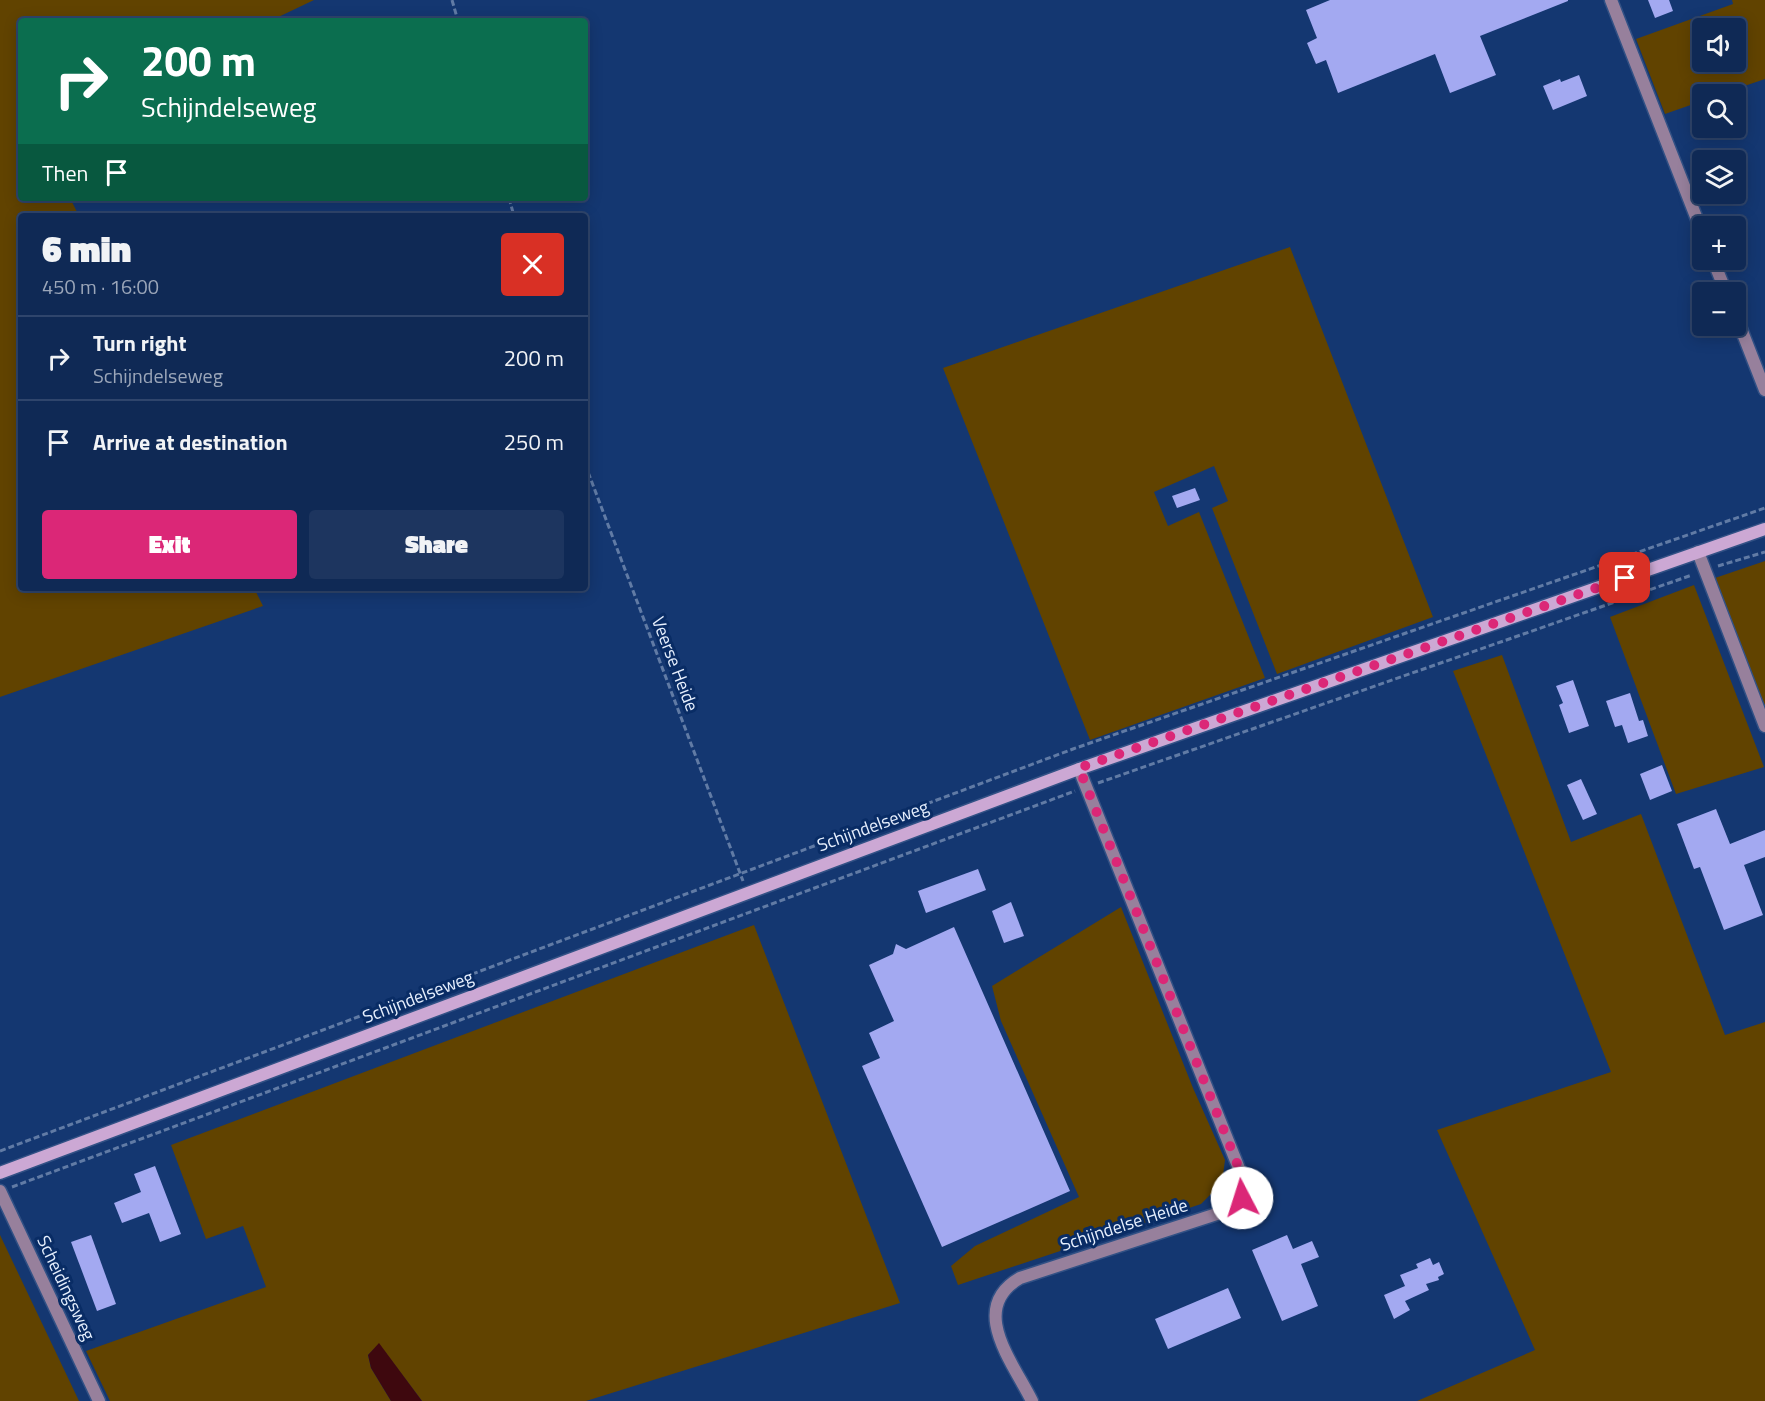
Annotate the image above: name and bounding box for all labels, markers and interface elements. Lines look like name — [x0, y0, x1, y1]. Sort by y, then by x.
map controls — [1692, 18, 1746, 336]
button: sound — [1692, 18, 1746, 72]
text: 200 m — [141, 28, 256, 92]
icon: right — [42, 42, 120, 120]
button: search — [1692, 84, 1746, 138]
text: Schijndelseweg — [141, 86, 316, 127]
button: layers — [1692, 150, 1746, 204]
text: Then — [42, 156, 88, 190]
icon: arrive — [100, 156, 133, 189]
button: + — [1692, 216, 1746, 270]
text: 6 min — [42, 221, 131, 276]
button: close — [501, 233, 564, 296]
text: 450 m · 16:00 — [42, 271, 159, 302]
button: − — [1692, 282, 1746, 336]
text: Turn right — [93, 326, 187, 360]
text: 200 m — [504, 341, 564, 375]
icon: right — [42, 342, 75, 375]
text: Schijndelseweg — [93, 360, 223, 391]
text: Arrive at destination — [93, 425, 288, 459]
text: 250 m — [504, 425, 564, 459]
icon: arrive — [42, 426, 75, 459]
button: Exit — [42, 510, 297, 579]
button: Share — [309, 510, 564, 579]
pin — [1599, 552, 1650, 603]
icon: arrive — [1608, 561, 1641, 594]
street label: Veerse Heide — [645, 613, 706, 715]
street label: Schijndelseweg — [813, 793, 932, 858]
street label: Schijndelseweg — [358, 963, 477, 1030]
position arrow — [1210, 1166, 1274, 1230]
street label: Schijndelse Heide — [1057, 1191, 1191, 1258]
street label: Scheidingsweg — [30, 1231, 103, 1345]

